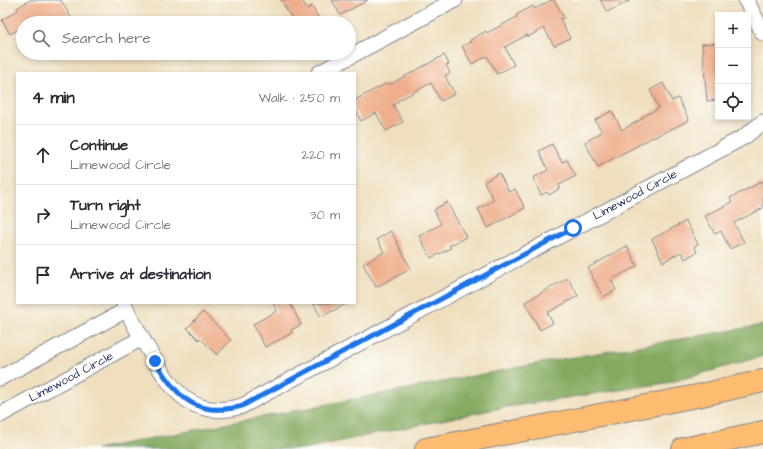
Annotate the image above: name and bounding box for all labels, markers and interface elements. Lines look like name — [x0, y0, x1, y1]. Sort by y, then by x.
map controls — [715, 12, 751, 120]
button: + — [715, 12, 751, 48]
search box — [16, 16, 356, 60]
icon: search — [30, 27, 52, 49]
text: Search here — [62, 28, 151, 49]
button: − — [715, 48, 751, 84]
button: locate — [715, 84, 751, 120]
text: 4 min — [32, 86, 75, 110]
text: Walk · 250 m — [259, 89, 340, 107]
text: Continue — [70, 135, 128, 156]
icon: ahead — [32, 144, 54, 166]
text: 220 m — [302, 146, 340, 164]
text: Limewood Circle — [70, 156, 171, 174]
street label: Limewood Circle — [590, 165, 681, 224]
text: Turn right — [70, 195, 141, 216]
icon: right — [32, 204, 54, 226]
text: 30 m — [310, 206, 340, 224]
text: Limewood Circle — [70, 216, 171, 234]
route start — [564, 219, 582, 237]
icon: arrive — [32, 264, 54, 286]
text: Arrive at destination — [70, 264, 211, 285]
street label: Limewood Circle — [26, 347, 117, 406]
route end — [146, 352, 164, 370]

